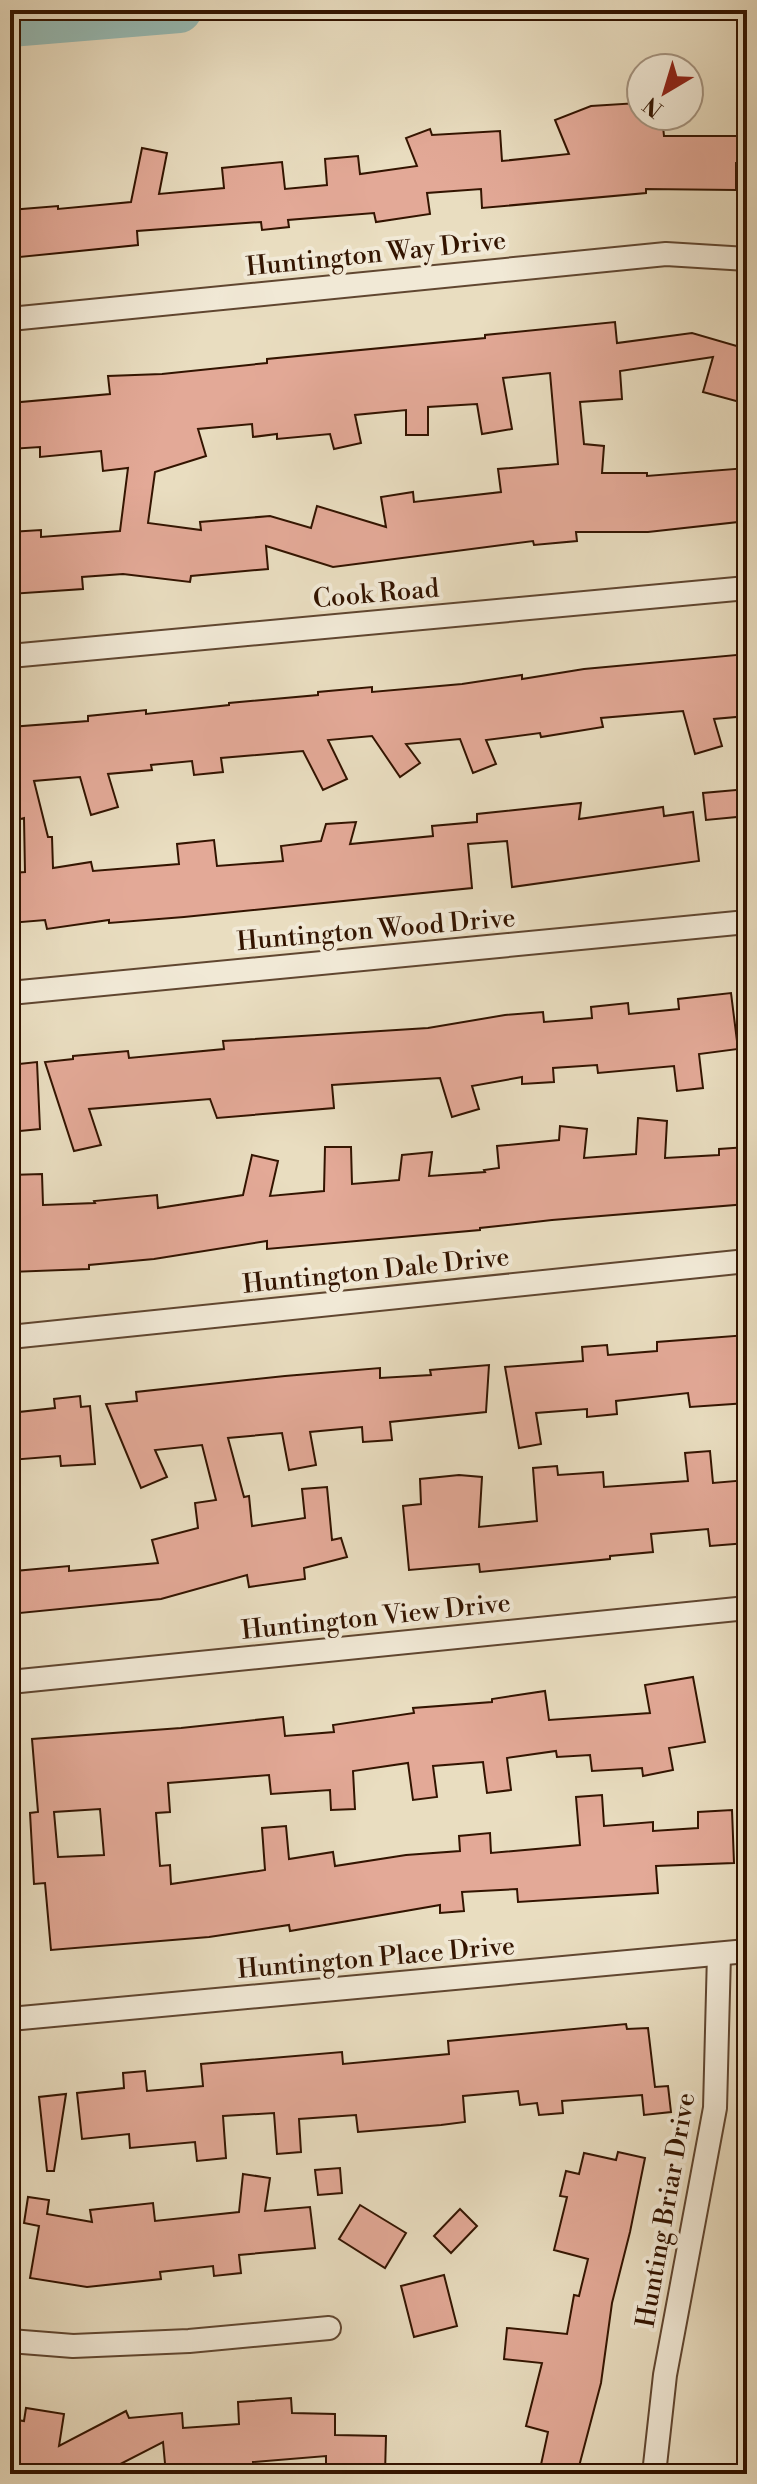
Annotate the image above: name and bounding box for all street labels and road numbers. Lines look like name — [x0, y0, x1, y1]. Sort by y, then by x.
street label: Huntington Way Drive — [244, 224, 508, 284]
street label: Cook Road — [312, 573, 441, 615]
street label: Huntington Wood Drive — [235, 902, 517, 958]
street label: Huntington Dale Drive — [241, 1241, 511, 1301]
street label: Huntington View Drive — [240, 1587, 512, 1647]
street label: Huntington Place Drive — [236, 1930, 516, 1986]
street label: Hunting Briar Drive — [630, 2090, 702, 2330]

